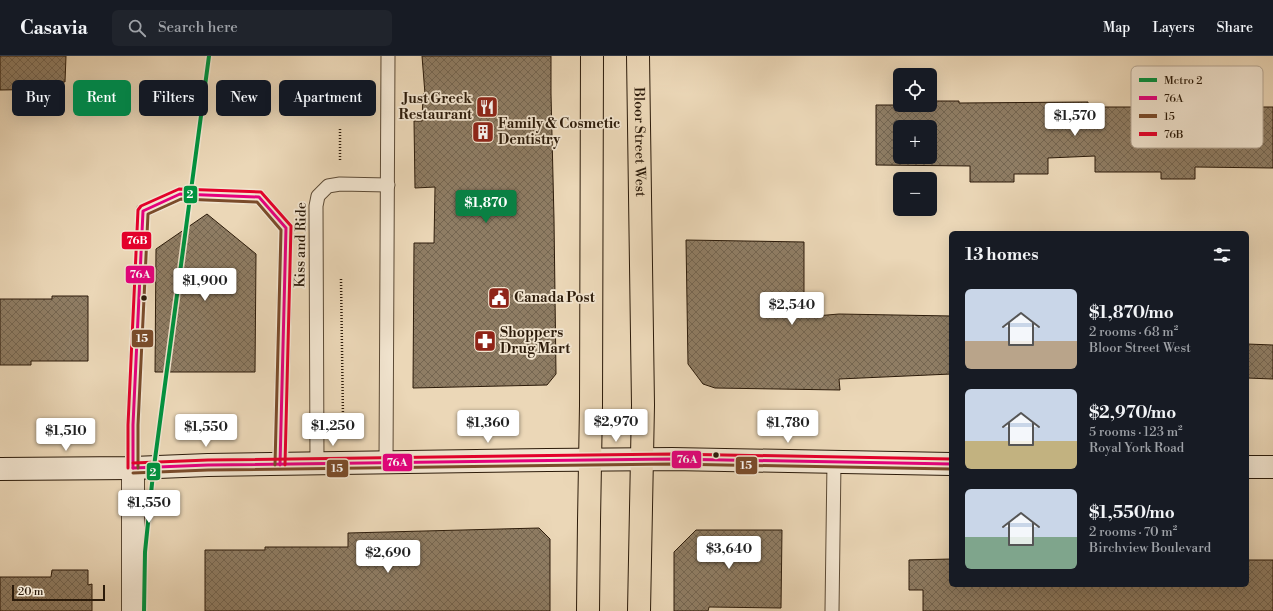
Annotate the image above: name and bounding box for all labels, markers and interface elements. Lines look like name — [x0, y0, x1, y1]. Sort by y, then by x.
search box — [112, 10, 392, 46]
text: Casavia — [20, 16, 88, 40]
icon: search — [126, 17, 148, 39]
text: Search here — [158, 18, 238, 37]
text: Map — [1103, 19, 1130, 37]
text: Layers — [1152, 19, 1195, 37]
text: Share — [1217, 19, 1253, 37]
legend — [1131, 66, 1263, 148]
map controls — [893, 68, 937, 216]
button: locate — [893, 68, 937, 112]
text: Metro 2 — [1164, 74, 1203, 88]
chip: Buy — [12, 80, 65, 116]
chip: Rent — [73, 80, 131, 116]
chip: Filters — [139, 80, 208, 116]
chip: New — [216, 80, 271, 116]
chip: Apartment — [279, 80, 376, 116]
street label: Bloor Street West — [629, 86, 649, 197]
place label: Just Greek Restaurant — [399, 90, 473, 124]
text: 76A — [1164, 92, 1184, 106]
restaurant icon: Just Greek Restaurant — [474, 94, 500, 120]
pin: $1,570 — [1042, 103, 1108, 137]
text: $1,570 — [1054, 108, 1096, 124]
text: 15 — [1164, 110, 1175, 124]
place label: Family & Cosmetic Dentistry — [498, 115, 620, 149]
building icon: Family & Cosmetic Dentistry — [470, 119, 496, 145]
button: + — [893, 120, 937, 164]
text: 76B — [1164, 128, 1184, 142]
button: − — [893, 172, 937, 216]
line badge: 2 — [183, 185, 198, 204]
text: 2 — [187, 188, 194, 202]
pin: $1,870 — [453, 190, 519, 224]
text: $1,870 — [465, 195, 507, 211]
street label: Kiss and Ride — [291, 202, 311, 288]
line badge: 76B — [121, 231, 152, 250]
text: 76B — [126, 234, 148, 248]
text: 13 homes — [965, 244, 1039, 266]
icon: filters — [1211, 244, 1233, 266]
line badge: 76A — [125, 265, 155, 284]
text: 76A — [130, 268, 152, 282]
pin: $1,900 — [172, 268, 238, 302]
text: $1,900 — [182, 273, 228, 289]
public building icon: Canada Post — [486, 285, 512, 311]
place label: Canada Post — [514, 289, 596, 307]
pin: $2,540 — [759, 292, 825, 326]
unlabelled marker — [139, 293, 149, 303]
text: $2,540 — [769, 297, 815, 313]
text: $1,870/mo — [1089, 302, 1174, 324]
icon: home — [997, 305, 1045, 353]
place label: Shoppers Drug Mart — [500, 324, 571, 358]
text: 2 rooms · 68 m² — [1089, 324, 1178, 340]
pharmacy icon: Shoppers Drug Mart — [472, 328, 498, 354]
line badge: 15 — [131, 329, 154, 348]
text: 15 — [136, 332, 148, 346]
text: Bloor Street West — [1089, 340, 1191, 356]
text: $2,970/mo — [1089, 402, 1176, 424]
icon: home — [997, 405, 1045, 453]
pin: $2,970 — [583, 409, 649, 443]
pin: $1,360 — [455, 410, 521, 444]
pin: $1,780 — [755, 410, 821, 444]
pin: $1,250 — [300, 413, 366, 447]
pin: $1,550 — [173, 414, 239, 448]
text: $2,970 — [594, 414, 638, 430]
text: $1,360 — [466, 415, 510, 431]
text: $1,780 — [766, 415, 810, 431]
pin: $1,510 — [33, 418, 99, 452]
text: $1,250 — [311, 418, 355, 434]
text: $1,550 — [184, 419, 228, 435]
text: $1,510 — [45, 423, 87, 439]
text: 5 rooms · 123 m² — [1089, 424, 1183, 440]
text: Royal York Road — [1089, 440, 1184, 456]
line badge: 76A — [671, 450, 702, 469]
unlabelled marker — [711, 450, 721, 460]
line badge: 76A — [382, 453, 413, 472]
text: 76A — [677, 453, 699, 467]
text: 76A — [387, 456, 409, 470]
line badge: 15 — [735, 456, 758, 475]
line badge: 15 — [326, 459, 349, 478]
text: 15 — [740, 459, 752, 473]
line badge: 2 — [146, 462, 161, 481]
text: 15 — [331, 462, 343, 476]
text: 2 — [150, 466, 157, 480]
pin: $1,550 — [116, 490, 182, 524]
text: $1,550 — [127, 495, 171, 511]
text: $1,550/mo — [1089, 502, 1175, 524]
icon: home — [997, 505, 1045, 553]
text: 2 rooms · 70 m² — [1089, 524, 1177, 540]
pin: $3,640 — [696, 536, 762, 570]
pin: $2,690 — [355, 540, 421, 574]
text: Birchview Boulevard — [1089, 540, 1211, 556]
text: $3,640 — [706, 541, 752, 557]
text: $2,690 — [365, 545, 411, 561]
scale bar — [12, 583, 105, 602]
text: 20 m — [18, 585, 43, 599]

